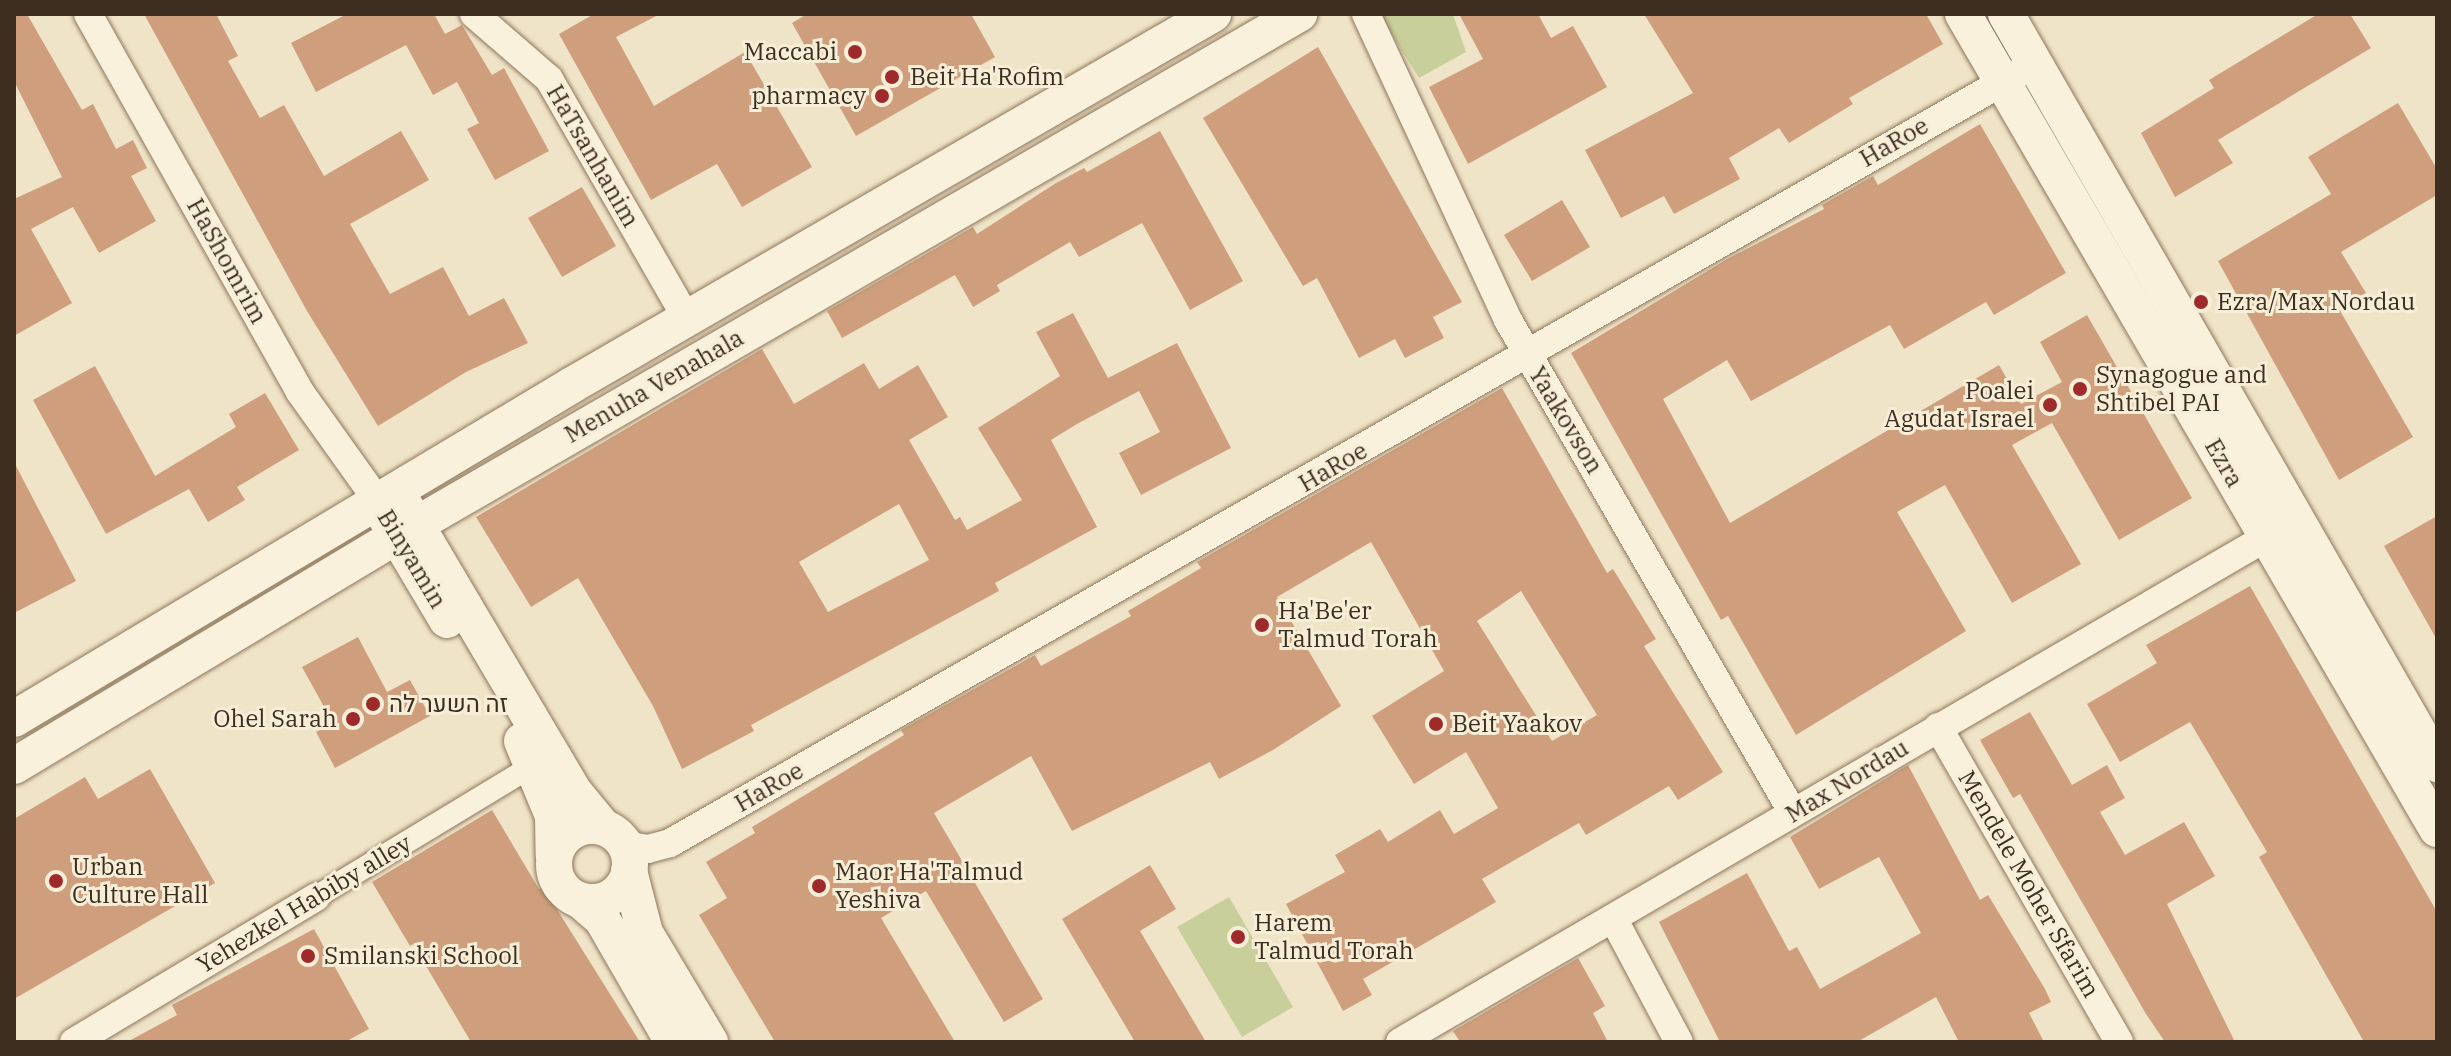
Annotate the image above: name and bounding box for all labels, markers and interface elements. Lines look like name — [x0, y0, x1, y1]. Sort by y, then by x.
place label: Maccabi — [744, 38, 837, 66]
marker: Maccabi — [844, 41, 866, 63]
place label: Beit Ha'Rofim — [910, 63, 1064, 91]
marker: Beit Ha'Rofim — [881, 66, 903, 88]
street label: HaTsanhanim — [541, 80, 645, 232]
place label: pharmacy — [751, 82, 866, 110]
marker: pharmacy — [873, 87, 891, 105]
street label: HaRoe — [1855, 111, 1933, 173]
street label: HaShomrim — [181, 193, 273, 329]
place label: Ezra/Max Nordau — [2217, 288, 2415, 316]
marker: Ezra/Max Nordau — [2192, 293, 2210, 311]
street label: Menuha Venahala — [559, 323, 749, 449]
street label: Yaakovson — [1523, 361, 1609, 479]
place label: Synagogue and Shtibel PAI — [2096, 361, 2267, 417]
place label: Poalei Agudat Israel — [1884, 377, 2034, 433]
marker: Synagogue and Shtibel PAI — [2071, 380, 2089, 398]
marker: Poalei Agudat Israel — [2041, 396, 2059, 414]
street label: Ezra — [2199, 434, 2249, 492]
street label: HaRoe — [1294, 436, 1372, 498]
street label: Binyamin — [371, 504, 453, 614]
place label: Ha'Be'er Talmud Torah — [1278, 597, 1438, 653]
marker: Ha'Be'er Talmud Torah — [1253, 616, 1271, 634]
place label: זה השער לה — [389, 690, 508, 718]
marker: זה השער לה — [364, 695, 382, 713]
place label: Ohel Sarah — [213, 705, 337, 733]
marker: Ohel Sarah — [344, 710, 362, 728]
place label: Beit Yaakov — [1452, 710, 1582, 738]
marker: Beit Yaakov — [1427, 715, 1445, 733]
street label: Max Nordau — [1780, 733, 1914, 829]
street label: HaRoe — [730, 756, 808, 818]
street label: Mendele Moher Sfarim — [1952, 765, 2106, 1003]
street label: Yehezkel Habiby alley — [192, 829, 416, 979]
place label: Urban Culture Hall — [72, 853, 208, 909]
place label: Maor Ha'Talmud Yeshiva — [835, 858, 1023, 914]
marker: Urban Culture Hall — [47, 872, 65, 890]
marker: Maor Ha'Talmud Yeshiva — [810, 877, 828, 895]
place label: Harem Talmud Torah — [1254, 909, 1414, 965]
marker: Harem Talmud Torah — [1229, 928, 1247, 946]
place label: Smilanski School — [324, 942, 519, 970]
marker: Smilanski School — [299, 947, 317, 965]

